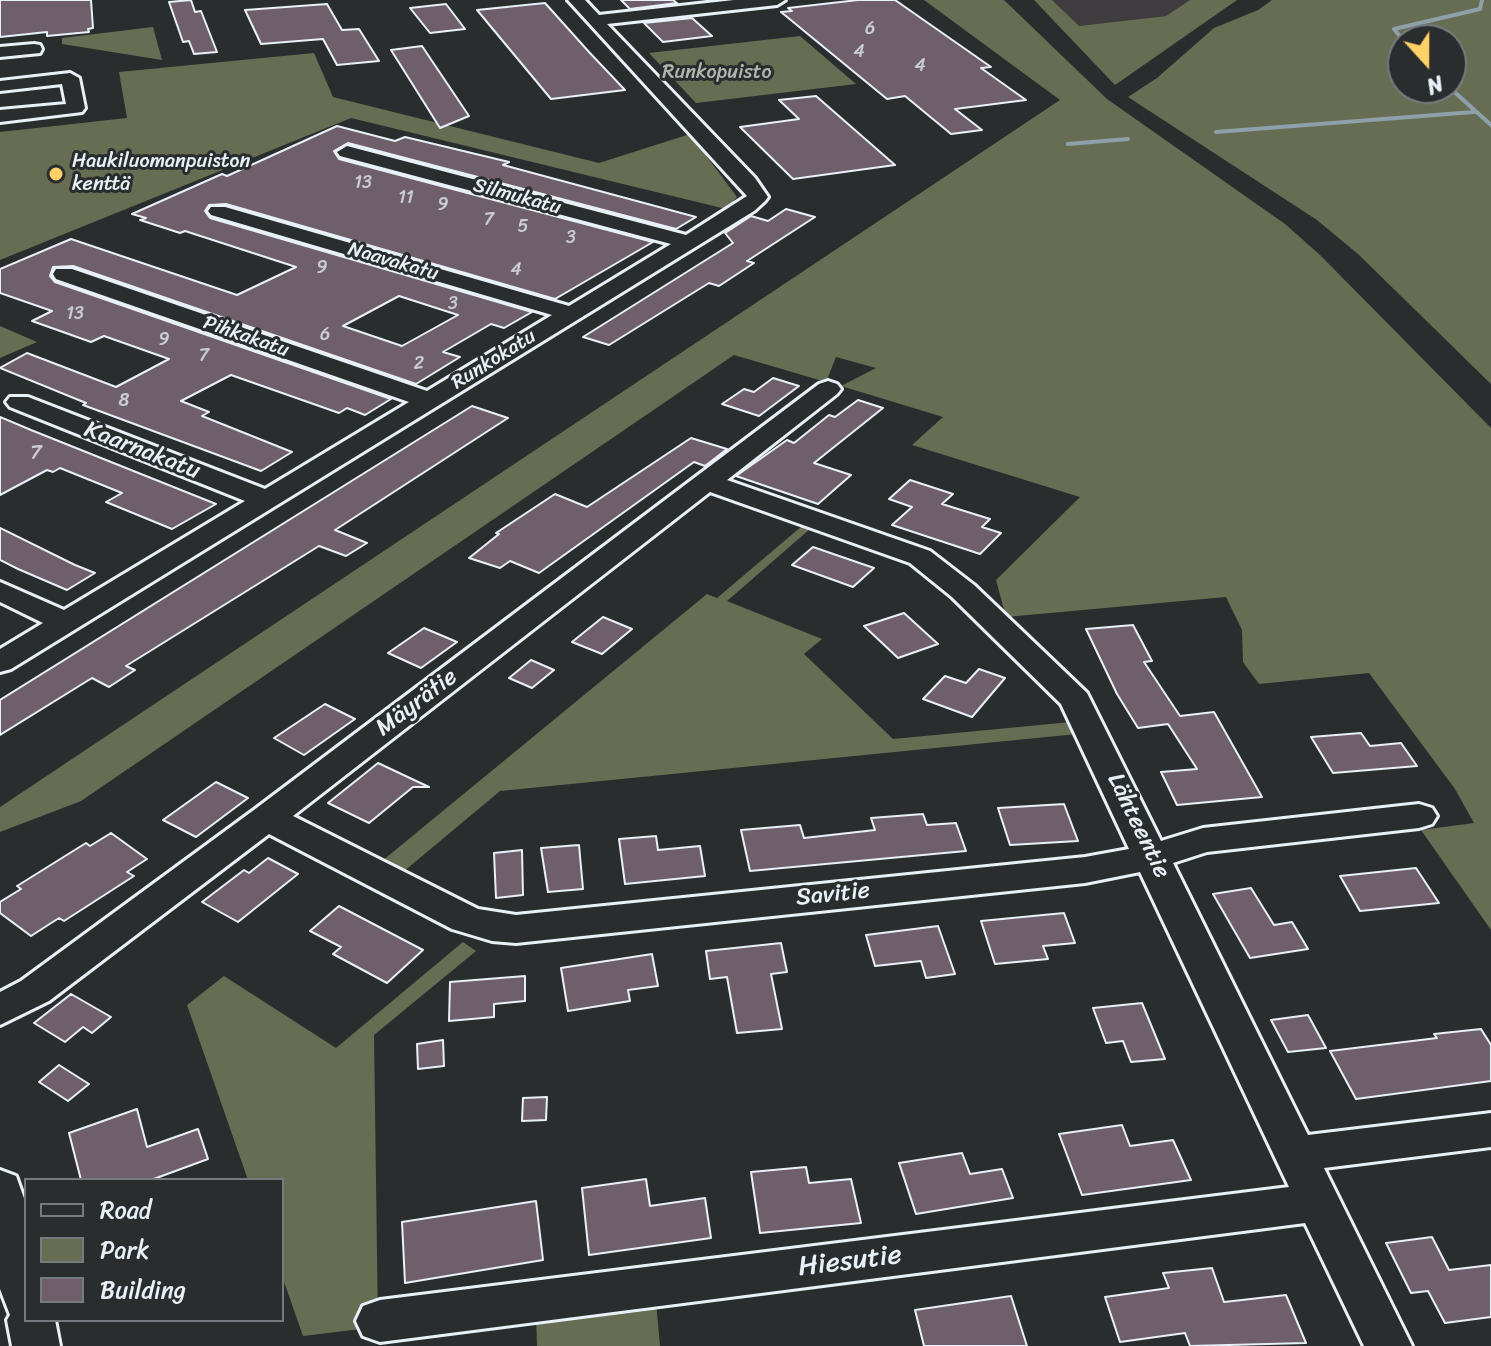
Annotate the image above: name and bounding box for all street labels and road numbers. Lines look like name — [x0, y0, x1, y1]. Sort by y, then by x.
street label: Silmukatu — [470, 174, 564, 220]
street label: Naavakatu — [345, 238, 441, 286]
street label: Pihkakatu — [200, 311, 292, 363]
street label: Runkokatu — [448, 325, 540, 395]
street label: Kaarnakatu — [80, 416, 204, 486]
street label: Mäyrätie — [371, 663, 463, 743]
street label: Lähteentie — [1100, 769, 1176, 883]
street label: Savitie — [795, 877, 871, 913]
street label: Hiesutie — [796, 1239, 904, 1285]

